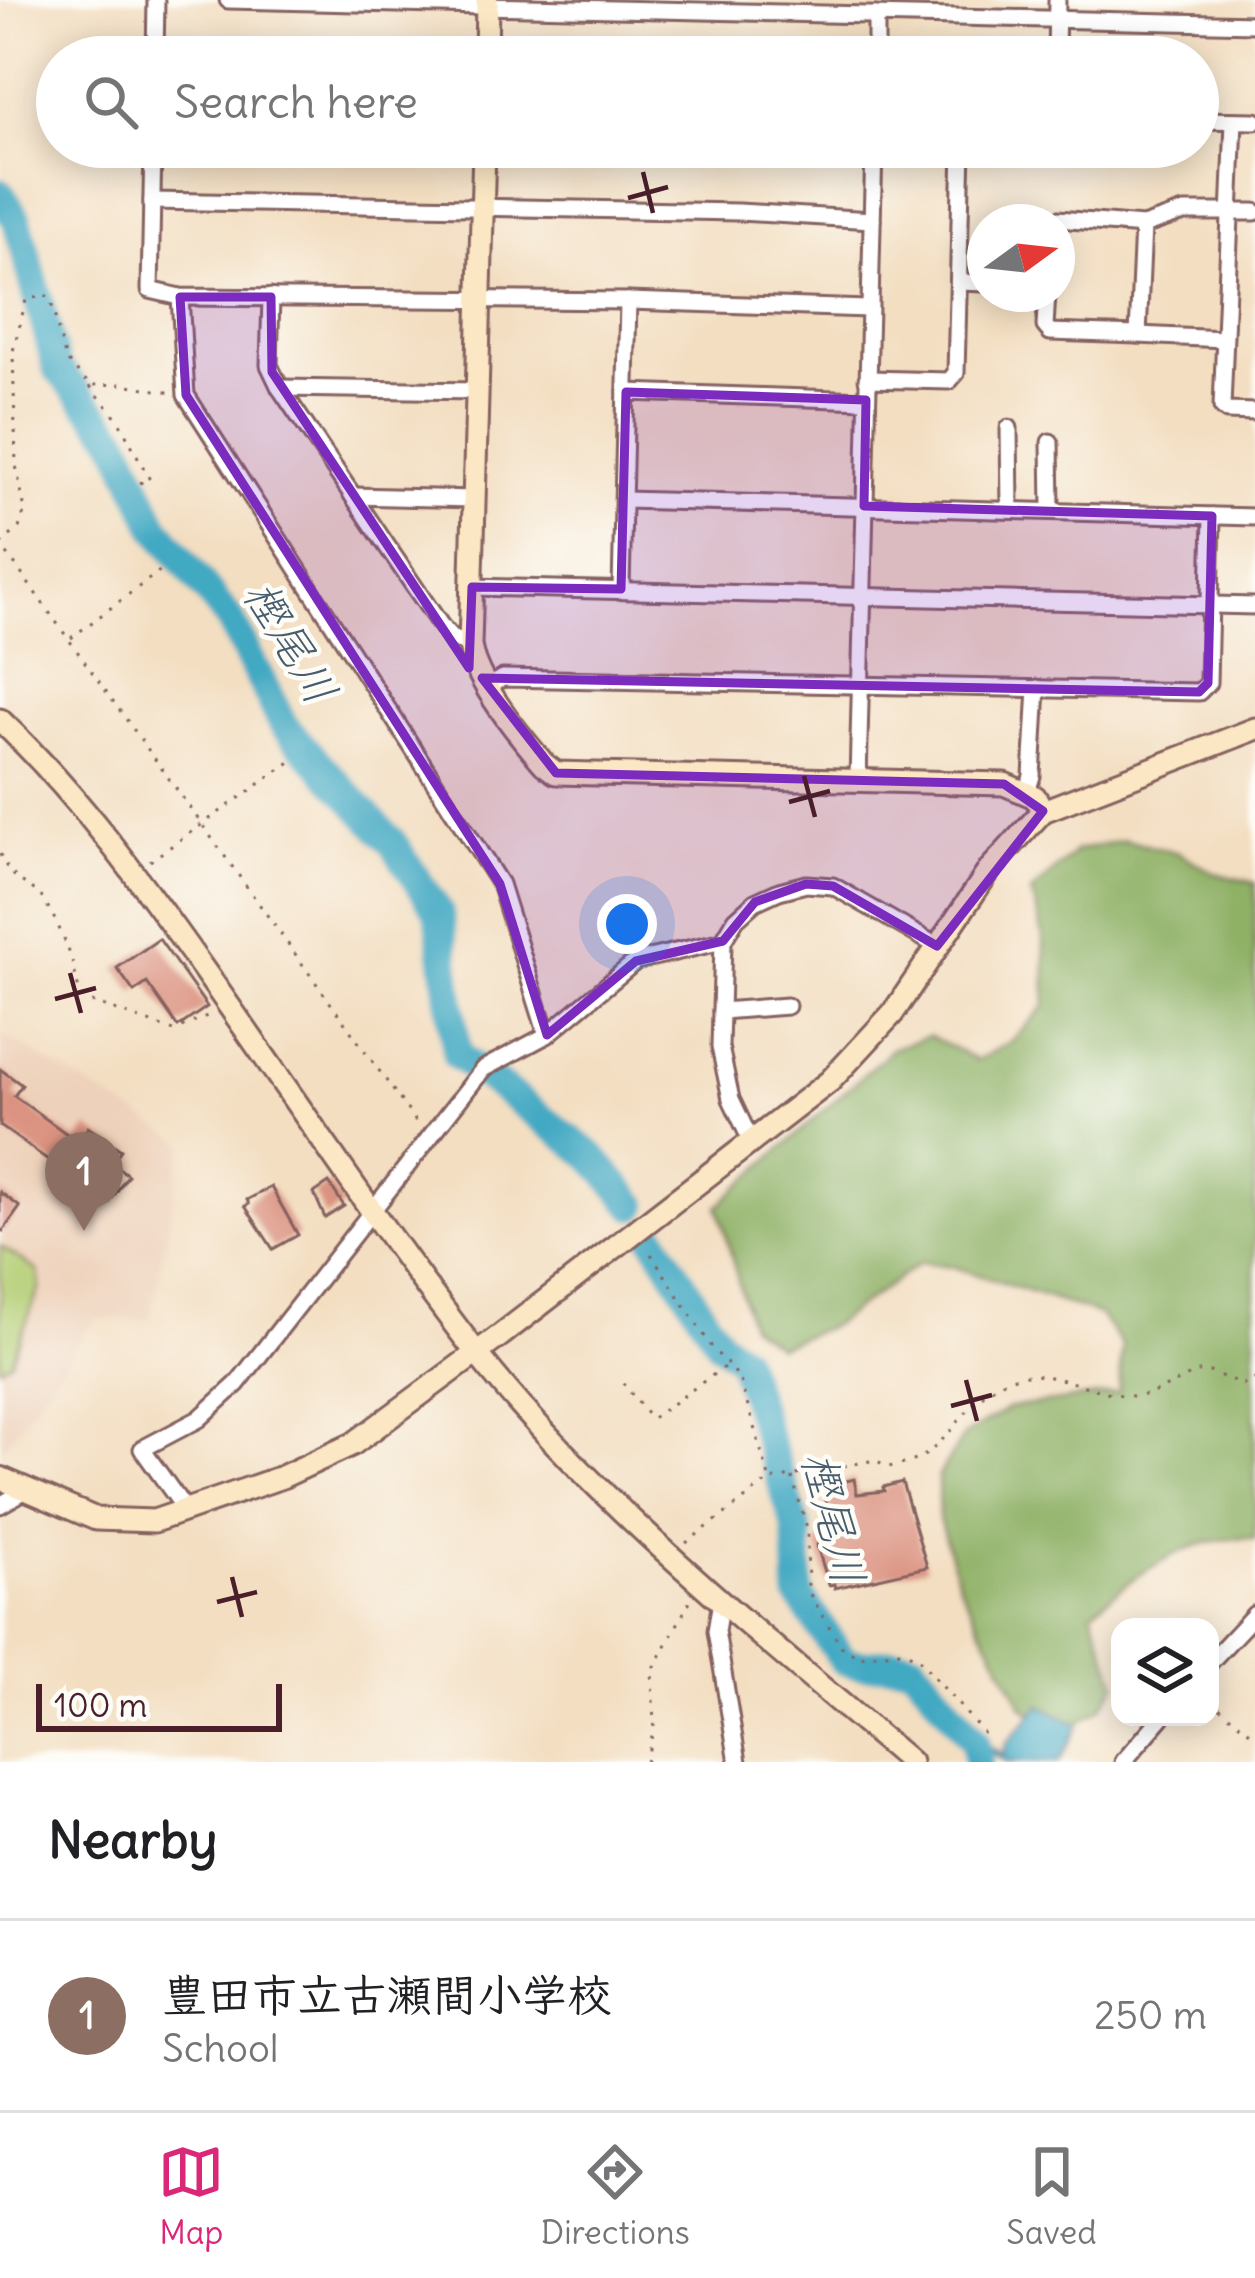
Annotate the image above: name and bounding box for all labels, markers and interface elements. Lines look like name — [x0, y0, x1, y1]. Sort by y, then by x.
search box — [36, 36, 1219, 168]
icon: search — [78, 69, 144, 135]
text: Search here — [174, 74, 418, 130]
north arrow — [967, 204, 1075, 312]
water label: 樫尾川 — [232, 570, 350, 714]
your location — [597, 894, 657, 954]
pin: 1 — [45, 1132, 123, 1231]
water label: 樫尾川 — [791, 1446, 877, 1590]
map controls — [1111, 1618, 1219, 1726]
button: layers — [1111, 1618, 1219, 1726]
scale bar — [36, 1678, 282, 1731]
text: 100 m — [54, 1684, 147, 1726]
text: Nearby — [48, 1808, 217, 1872]
text: 豊田市立古瀬間小学校 — [162, 1967, 612, 2023]
text: 1 — [79, 1991, 95, 2040]
text: 250 m — [1094, 1991, 1207, 2040]
text: School — [162, 2024, 279, 2073]
tab: Map — [158, 2139, 224, 2253]
tab: Directions — [541, 2139, 690, 2253]
tab: Saved — [1006, 2139, 1097, 2253]

